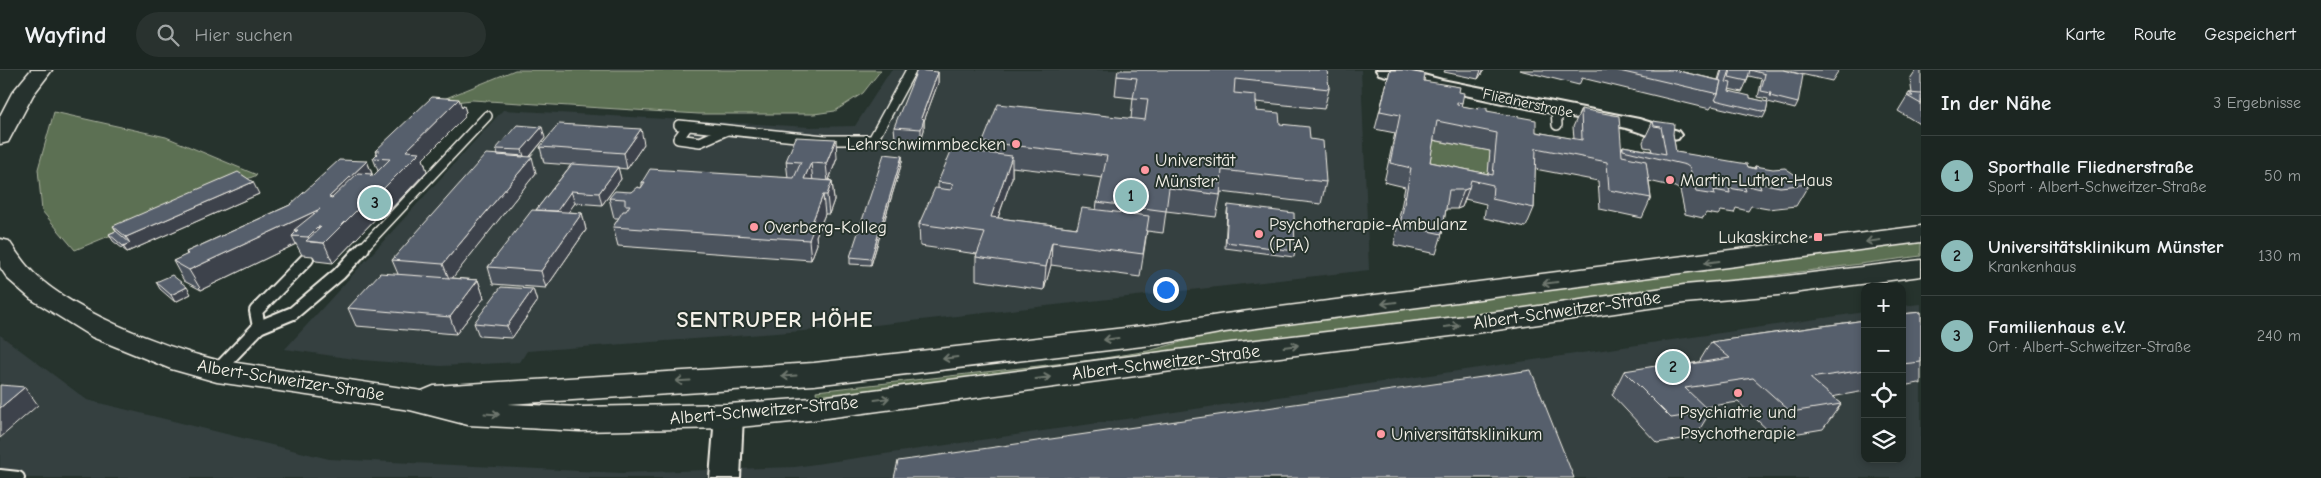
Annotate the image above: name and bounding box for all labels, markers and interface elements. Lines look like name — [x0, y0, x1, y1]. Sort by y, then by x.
search box — [136, 12, 486, 57]
text: Wayfind — [25, 21, 106, 49]
icon: search — [154, 21, 182, 49]
text: Hier suchen — [194, 24, 293, 46]
text: Karte — [2065, 24, 2105, 45]
text: Route — [2133, 24, 2176, 45]
text: Gespeichert — [2204, 24, 2296, 45]
street label: Fliednerstraße — [1481, 85, 1575, 121]
text: In der Nähe — [1941, 91, 2051, 115]
text: 3 Ergebnisse — [2213, 94, 2301, 112]
place label: Lehrschwimmbecken — [846, 134, 1006, 155]
marker: Lehrschwimmbecken — [1010, 138, 1022, 150]
place label: Universität Münster — [1155, 150, 1236, 192]
text: Sporthalle Fliednerstraße — [1988, 156, 2194, 178]
marker: Universität Münster — [1139, 164, 1151, 176]
text: 1 — [1954, 167, 1960, 185]
text: 50 m — [2264, 167, 2301, 185]
place label: Martin-Luther-Haus — [1680, 170, 1832, 191]
marker: Martin-Luther-Haus — [1664, 174, 1676, 186]
pin: 1 — [1115, 177, 1147, 215]
text: Sport · Albert-Schweitzer-Straße — [1988, 178, 2206, 196]
pin: 3 — [359, 184, 391, 222]
place label: Psychotherapie-Ambulanz (PTA) — [1269, 214, 1467, 256]
place label: Overberg-Kolleg — [764, 217, 887, 238]
marker: Overberg-Kolleg — [748, 221, 760, 233]
place label: Lukaskirche — [1718, 227, 1808, 248]
marker: Psychotherapie-Ambulanz (PTA) — [1253, 228, 1265, 240]
marker: Lukaskirche — [1812, 231, 1824, 243]
one-way arrow — [1865, 236, 1881, 246]
text: Universitätsklinikum Münster — [1988, 236, 2223, 258]
text: 2 — [1953, 247, 1961, 265]
text: 130 m — [2258, 247, 2301, 265]
one-way arrow — [1704, 257, 1720, 267]
text: Krankenhaus — [1988, 258, 2076, 276]
your location — [1153, 277, 1179, 303]
one-way arrow — [1543, 278, 1559, 288]
map controls — [1861, 283, 1906, 463]
button: + — [1861, 283, 1906, 328]
street label: Albert-Schweitzer-Straße — [1472, 287, 1662, 334]
one-way arrow — [1382, 298, 1398, 308]
district label: SENTRUPER HÖHE — [677, 307, 873, 333]
text: Familienhaus e.V. — [1988, 316, 2126, 338]
one-way arrow — [1444, 321, 1460, 331]
text: 3 — [1953, 327, 1961, 345]
text: 240 m — [2257, 327, 2301, 345]
button: − — [1861, 328, 1906, 373]
one-way arrow — [1104, 334, 1120, 344]
text: Ort · Albert-Schweitzer-Straße — [1988, 338, 2191, 356]
street label: Albert-Schweitzer-Straße — [1071, 341, 1261, 384]
one-way arrow — [1282, 341, 1298, 351]
pin: 2 — [1657, 348, 1689, 386]
one-way arrow — [942, 353, 958, 363]
street label: Albert-Schweitzer-Straße — [196, 355, 386, 406]
one-way arrow — [781, 371, 797, 380]
one-way arrow — [1034, 373, 1050, 383]
button: locate — [1861, 373, 1906, 418]
one-way arrow — [676, 376, 692, 386]
marker: Psychiatrie und Psychotherapie — [1732, 387, 1744, 399]
street label: Albert-Schweitzer-Straße — [669, 392, 859, 429]
one-way arrow — [873, 394, 889, 404]
place label: Psychiatrie und Psychotherapie — [1679, 402, 1797, 444]
one-way arrow — [483, 410, 499, 419]
button: layers — [1861, 418, 1906, 463]
place label: Universitätsklinikum — [1391, 424, 1543, 445]
marker: Universitätsklinikum — [1375, 428, 1387, 440]

